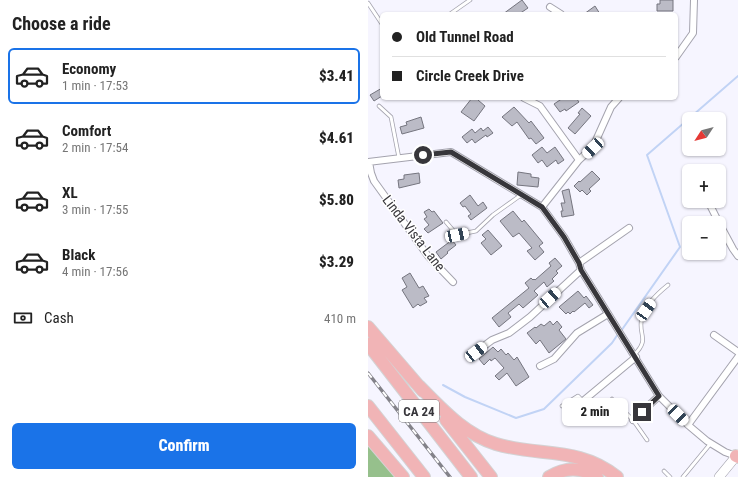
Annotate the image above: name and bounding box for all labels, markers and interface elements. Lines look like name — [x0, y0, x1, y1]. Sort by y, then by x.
text: Choose a ride — [12, 13, 111, 34]
text: Old Tunnel Road — [416, 28, 514, 46]
icon: car — [14, 58, 50, 94]
text: Economy — [62, 60, 116, 78]
text: $3.41 — [319, 67, 354, 85]
text: Circle Creek Drive — [416, 67, 524, 85]
text: 1 min · 17:53 — [62, 78, 128, 93]
north arrow — [682, 112, 726, 156]
map controls — [682, 112, 726, 260]
icon: car — [14, 120, 50, 156]
text: Comfort — [62, 122, 111, 140]
text: $4.61 — [319, 129, 354, 147]
car — [580, 135, 606, 161]
text: 2 min · 17:54 — [62, 140, 128, 155]
route start — [414, 146, 432, 164]
button: + — [682, 164, 726, 208]
icon: car — [14, 182, 50, 218]
text: XL — [62, 184, 78, 202]
text: $5.80 — [319, 191, 354, 209]
street label: Linda Vista Lane — [379, 192, 449, 274]
text: 3 min · 17:55 — [62, 202, 128, 217]
button: − — [682, 216, 726, 260]
car — [444, 227, 470, 243]
icon: car — [14, 244, 50, 280]
text: Black — [62, 246, 95, 264]
text: $3.29 — [319, 253, 354, 271]
text: 4 min · 17:56 — [62, 264, 128, 279]
car — [537, 286, 563, 310]
car — [634, 297, 658, 323]
icon: cash — [12, 307, 34, 329]
text: Cash — [44, 309, 74, 327]
text: 410 m — [324, 311, 356, 326]
car — [463, 340, 489, 364]
callout: 2 min — [562, 398, 628, 426]
road number: CA 24 — [399, 400, 439, 422]
car — [665, 402, 691, 428]
route end — [633, 403, 651, 421]
text: 2 min — [581, 404, 609, 419]
button: Confirm — [12, 423, 356, 469]

